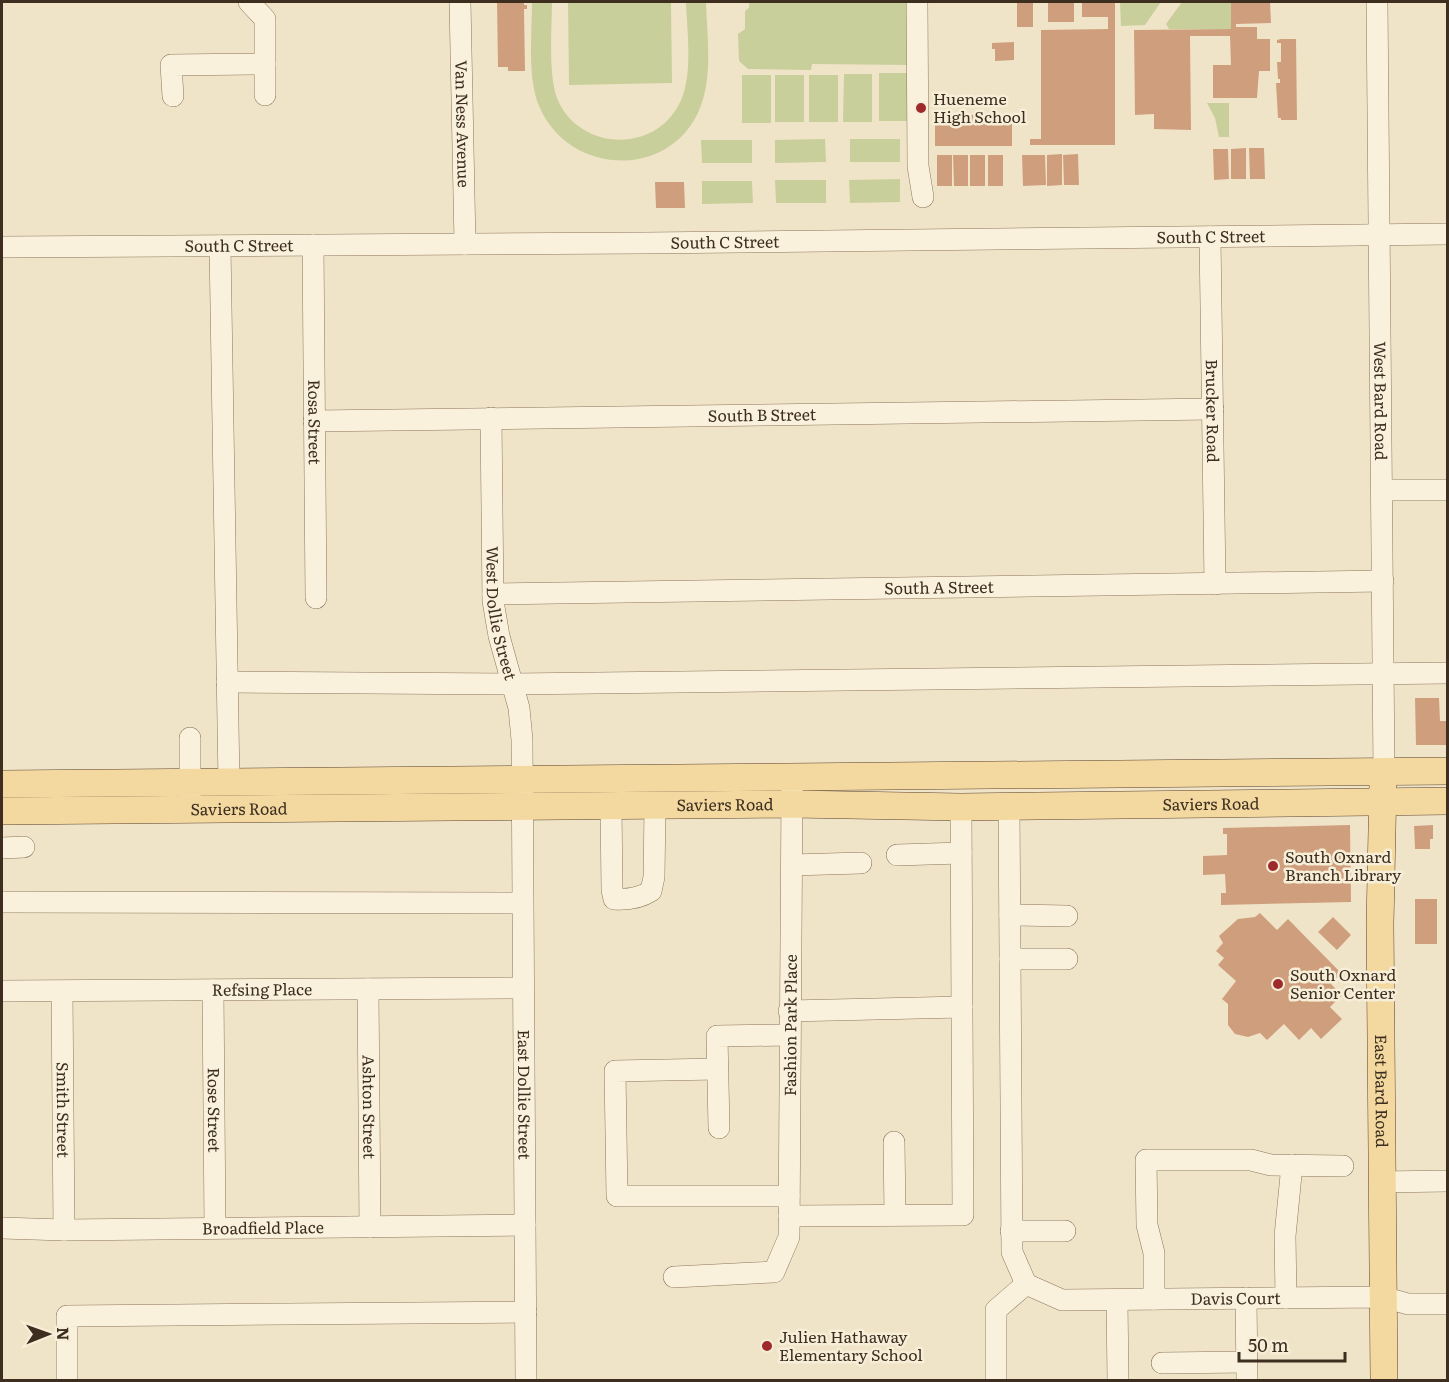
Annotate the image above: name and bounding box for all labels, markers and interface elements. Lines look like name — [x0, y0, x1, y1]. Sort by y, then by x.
street label: Van Ness Avenue — [450, 60, 477, 188]
place label: Hueneme High School — [933, 86, 1026, 128]
marker: Hueneme High School — [914, 101, 928, 115]
street label: South C Street — [1156, 223, 1266, 248]
street label: South C Street — [670, 228, 780, 254]
street label: South C Street — [184, 232, 294, 257]
street label: West Bard Road — [1369, 341, 1394, 461]
street label: Brucker Road — [1201, 359, 1226, 463]
street label: Rosa Street — [303, 379, 328, 465]
street label: South B Street — [708, 401, 817, 427]
street label: West Dollie Street — [481, 546, 524, 683]
street label: South A Street — [884, 574, 994, 599]
street label: Saviers Road — [1162, 790, 1260, 816]
street label: Saviers Road — [676, 791, 774, 816]
street label: Saviers Road — [190, 795, 288, 820]
place label: South Oxnard Branch Library — [1285, 844, 1402, 886]
marker: South Oxnard Branch Library — [1266, 859, 1280, 873]
street label: Fashion Park Place — [777, 954, 802, 1096]
place label: South Oxnard Senior Center — [1290, 962, 1396, 1004]
street label: Refsing Place — [212, 976, 312, 1001]
marker: South Oxnard Senior Center — [1271, 977, 1285, 991]
street label: East Dollie Street — [513, 1029, 538, 1160]
street label: East Bard Road — [1370, 1034, 1395, 1148]
street label: Ashton Street — [358, 1055, 382, 1160]
street label: Smith Street — [52, 1062, 76, 1159]
street label: Rose Street — [203, 1067, 227, 1153]
street label: Broadfield Place — [202, 1214, 324, 1240]
street label: Davis Court — [1190, 1285, 1281, 1310]
north arrow — [18, 1304, 78, 1364]
place label: Julien Hathaway Elementary School — [779, 1324, 923, 1366]
scale bar — [1239, 1325, 1346, 1363]
text: N — [52, 1327, 76, 1341]
text: 50 m — [1248, 1331, 1289, 1358]
marker: Julien Hathaway Elementary School — [760, 1339, 774, 1353]

